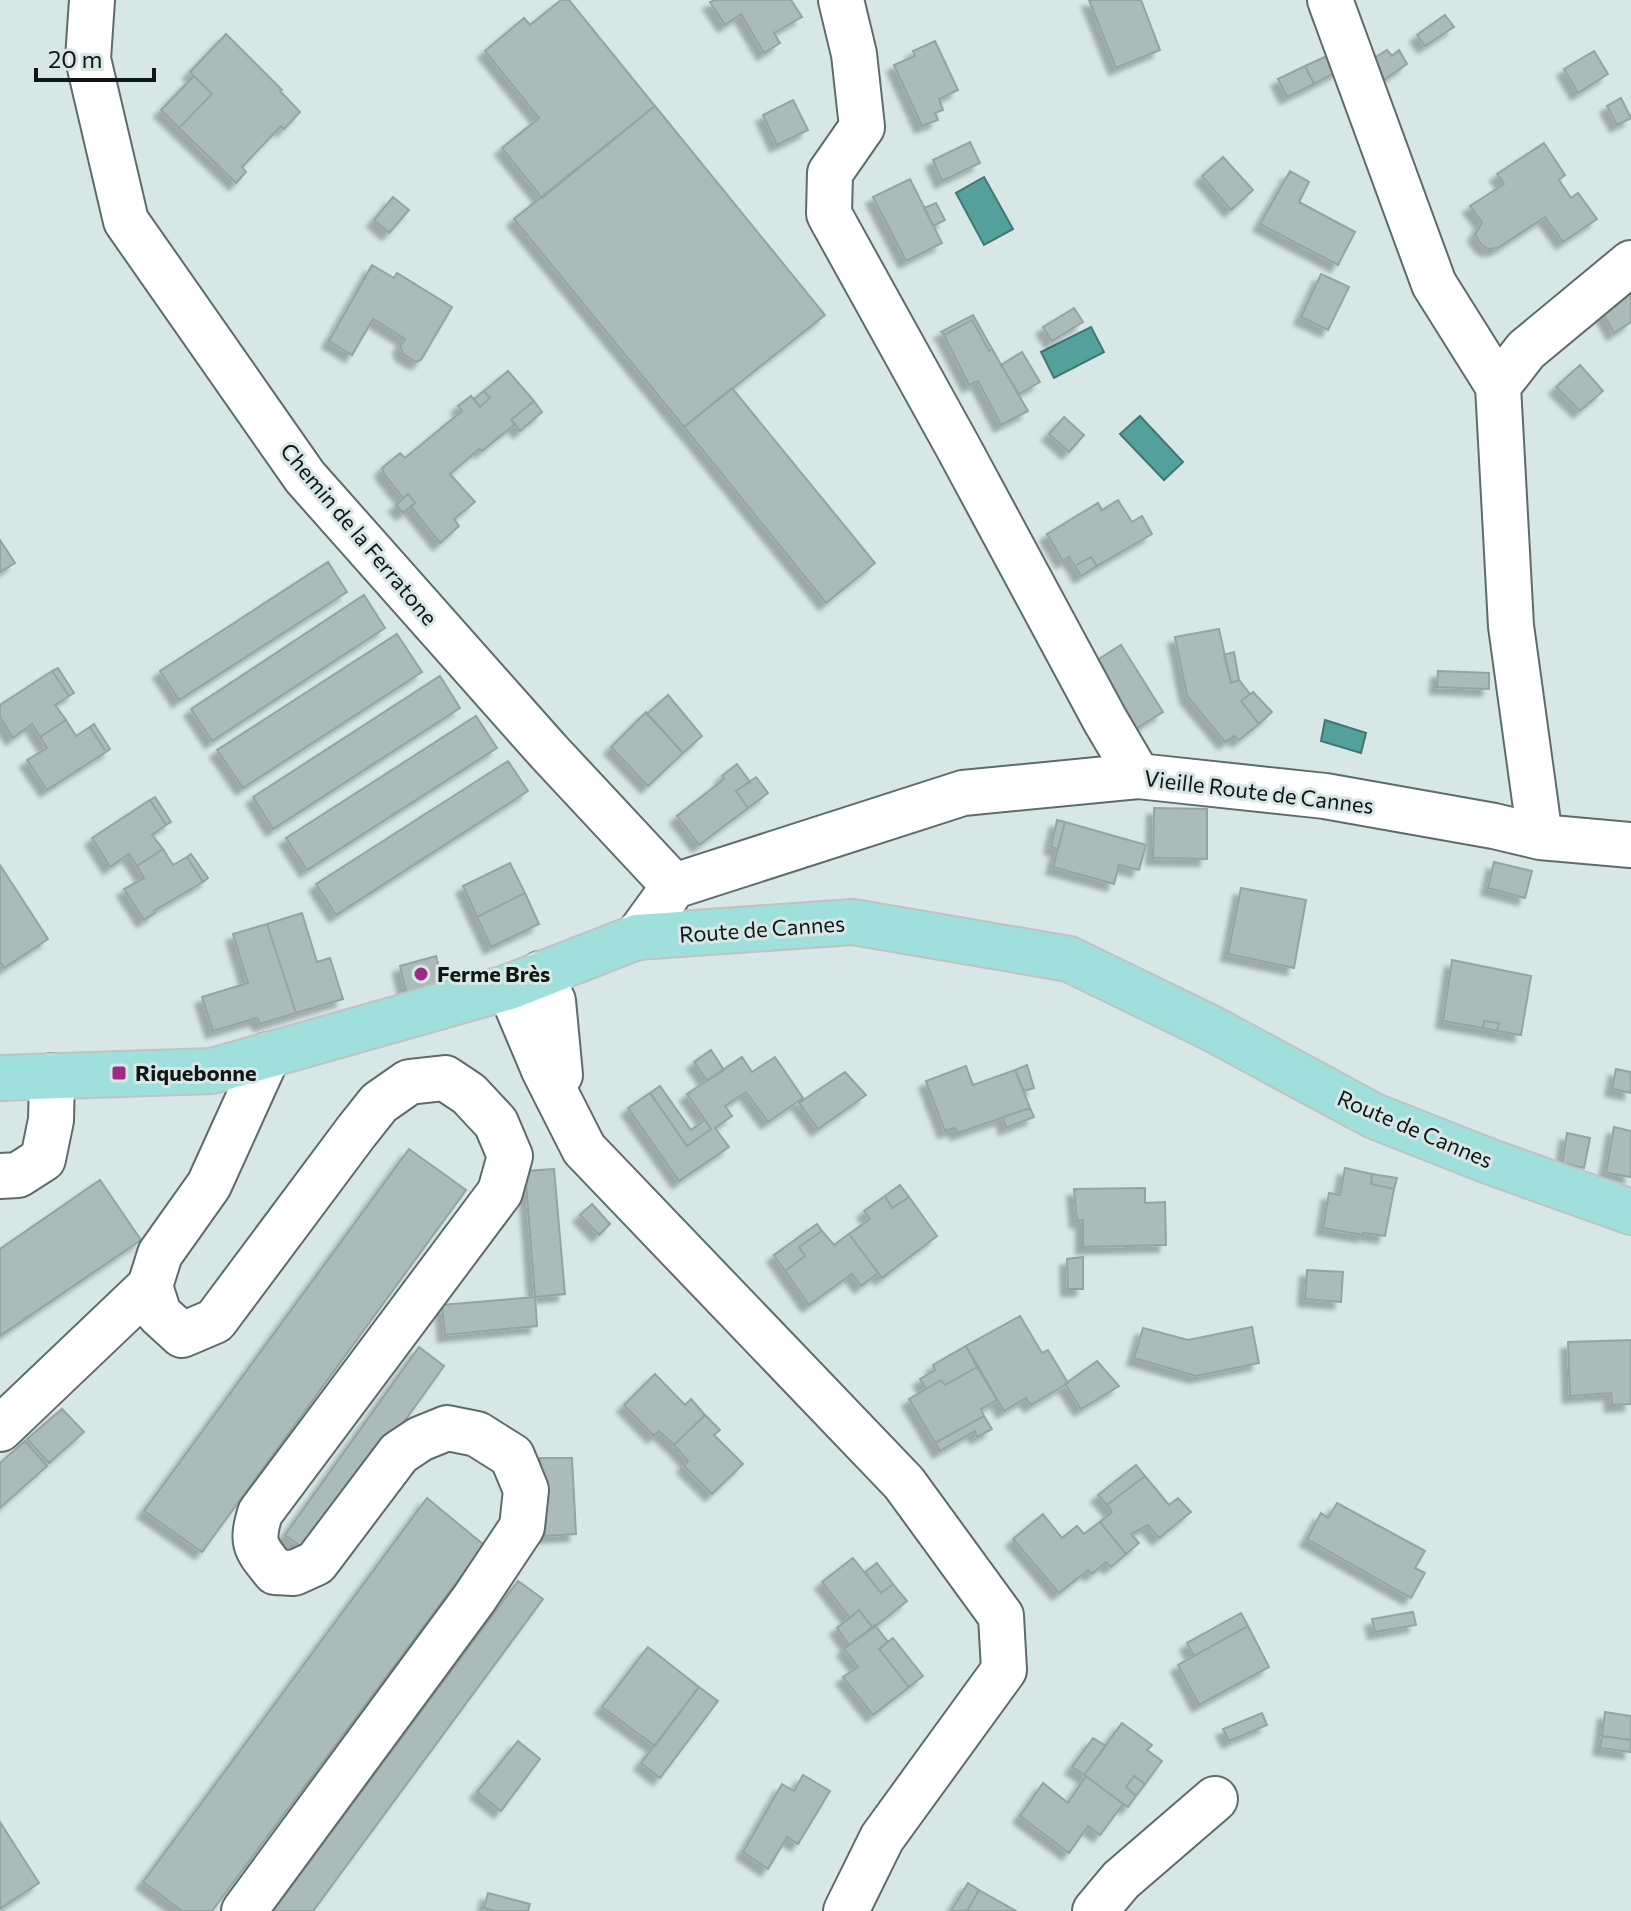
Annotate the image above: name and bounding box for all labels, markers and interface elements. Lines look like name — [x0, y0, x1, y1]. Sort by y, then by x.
scale bar — [36, 32, 154, 82]
text: 20 m — [48, 44, 102, 73]
street label: Chemin de la Ferratone — [275, 437, 444, 630]
street label: Vieille Route de Cannes — [1143, 764, 1375, 819]
street label: Route de Cannes — [678, 909, 846, 948]
place label: Ferme Brès — [437, 960, 550, 987]
marker: Ferme Brès — [412, 965, 430, 983]
place label: Riquebonne — [135, 1059, 257, 1086]
marker: Riquebonne — [110, 1064, 128, 1082]
street label: Route de Cannes — [1333, 1084, 1497, 1173]

